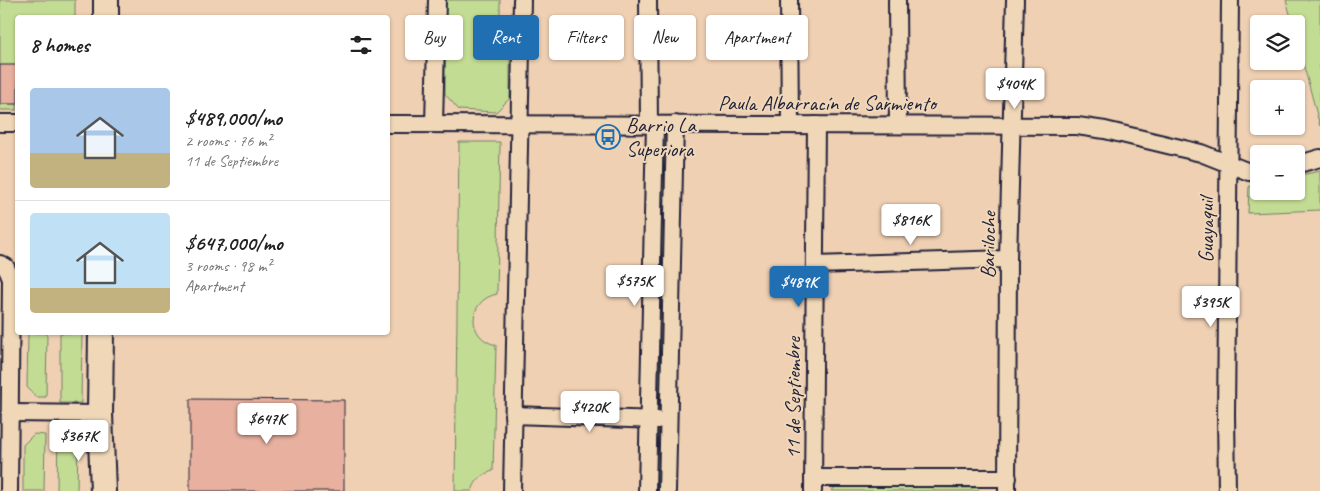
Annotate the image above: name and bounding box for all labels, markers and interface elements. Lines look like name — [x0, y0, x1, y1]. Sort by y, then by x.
chip: Buy — [405, 15, 463, 60]
chip: Rent — [473, 15, 539, 60]
chip: Filters — [549, 15, 624, 60]
chip: New — [634, 15, 696, 60]
chip: Apartment — [706, 15, 808, 60]
map controls — [1250, 15, 1305, 200]
button: layers — [1250, 15, 1305, 70]
icon: filters — [347, 31, 375, 59]
text: 8 homes — [30, 32, 89, 58]
pin: $404K — [980, 68, 1050, 110]
text: $404K — [997, 74, 1033, 94]
button: + — [1250, 80, 1305, 135]
street label: Paula Albarracín de Sarmiento — [718, 90, 939, 116]
text: $489,000/mo — [185, 105, 282, 131]
icon: home — [70, 108, 130, 168]
place label: Barrio La Superiora — [626, 112, 698, 162]
bus stop icon: Barrio La Superiora — [595, 124, 621, 150]
text: 2 rooms · 76 m² — [185, 131, 271, 151]
button: − — [1250, 145, 1305, 200]
text: 11 de Septiembre — [185, 151, 278, 171]
street label: Guayaquil — [1193, 194, 1219, 263]
pin: $816K — [876, 204, 946, 246]
street label: Bariloche — [974, 209, 1002, 279]
text: $816K — [892, 210, 930, 230]
text: $647,000/mo — [185, 230, 283, 256]
icon: home — [70, 233, 130, 293]
text: 3 rooms · 98 m² — [185, 256, 271, 276]
pin: $575K — [600, 264, 670, 307]
pin: $489K — [764, 266, 834, 308]
text: $575K — [617, 271, 653, 291]
text: $489K — [781, 272, 817, 292]
text: Apartment — [185, 276, 244, 296]
pin: $395K — [1176, 286, 1246, 328]
text: $395K — [1193, 292, 1229, 312]
street label: 11 de Septiembre — [780, 336, 806, 459]
pin: $420K — [555, 390, 625, 433]
text: $420K — [572, 397, 608, 417]
pin: $647K — [232, 402, 302, 445]
text: $647K — [248, 409, 286, 429]
pin: $367K — [44, 420, 114, 462]
text: $367K — [60, 426, 98, 446]

